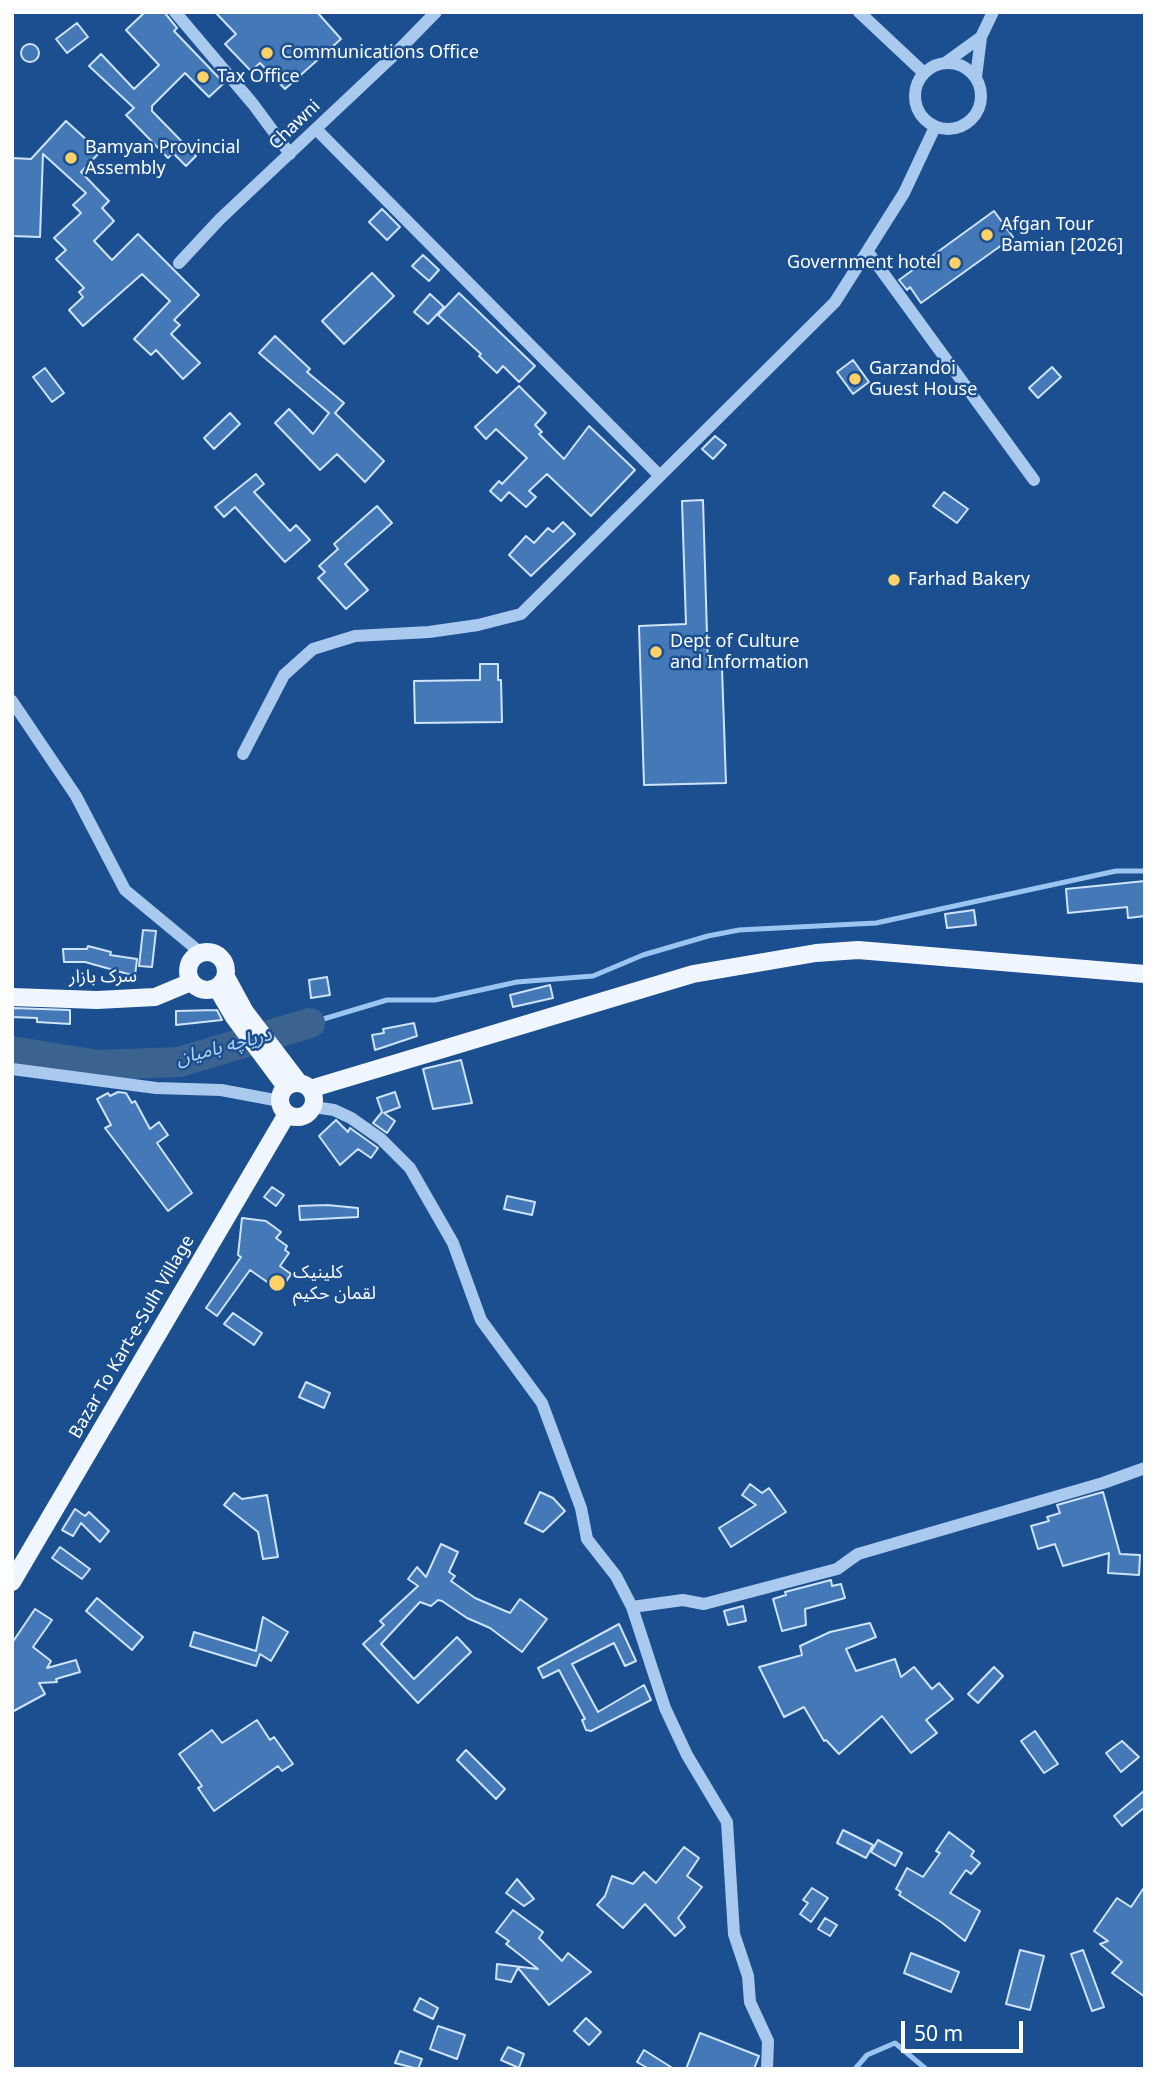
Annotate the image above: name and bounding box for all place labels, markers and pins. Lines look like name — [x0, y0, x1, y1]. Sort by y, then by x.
place label: Communications Office — [281, 42, 479, 64]
marker: Communications Office — [259, 45, 275, 61]
place label: Tax Office — [217, 66, 300, 88]
marker: Tax Office — [195, 69, 211, 85]
place label: Bamyan Provincial Assembly — [85, 137, 240, 180]
marker: Bamyan Provincial Assembly — [63, 150, 79, 166]
place label: Afgan Tour Bamian [2026] — [1001, 214, 1123, 256]
marker: Afgan Tour Bamian [2026] — [979, 227, 995, 243]
place label: Government hotel — [787, 252, 941, 274]
marker: Government hotel — [947, 255, 963, 271]
place label: Garzandoi Guest House — [869, 358, 977, 400]
marker: Garzandoi Guest House — [847, 371, 863, 387]
place label: Farhad Bakery — [908, 569, 1030, 591]
marker: Farhad Bakery — [886, 572, 902, 588]
place label: Dept of Culture and Information — [670, 631, 809, 674]
marker: Dept of Culture and Information — [648, 644, 664, 660]
place label: کلینیک لقمان حکیم — [293, 1262, 376, 1304]
marker: کلینیک لقمان حکیم — [267, 1273, 287, 1293]

